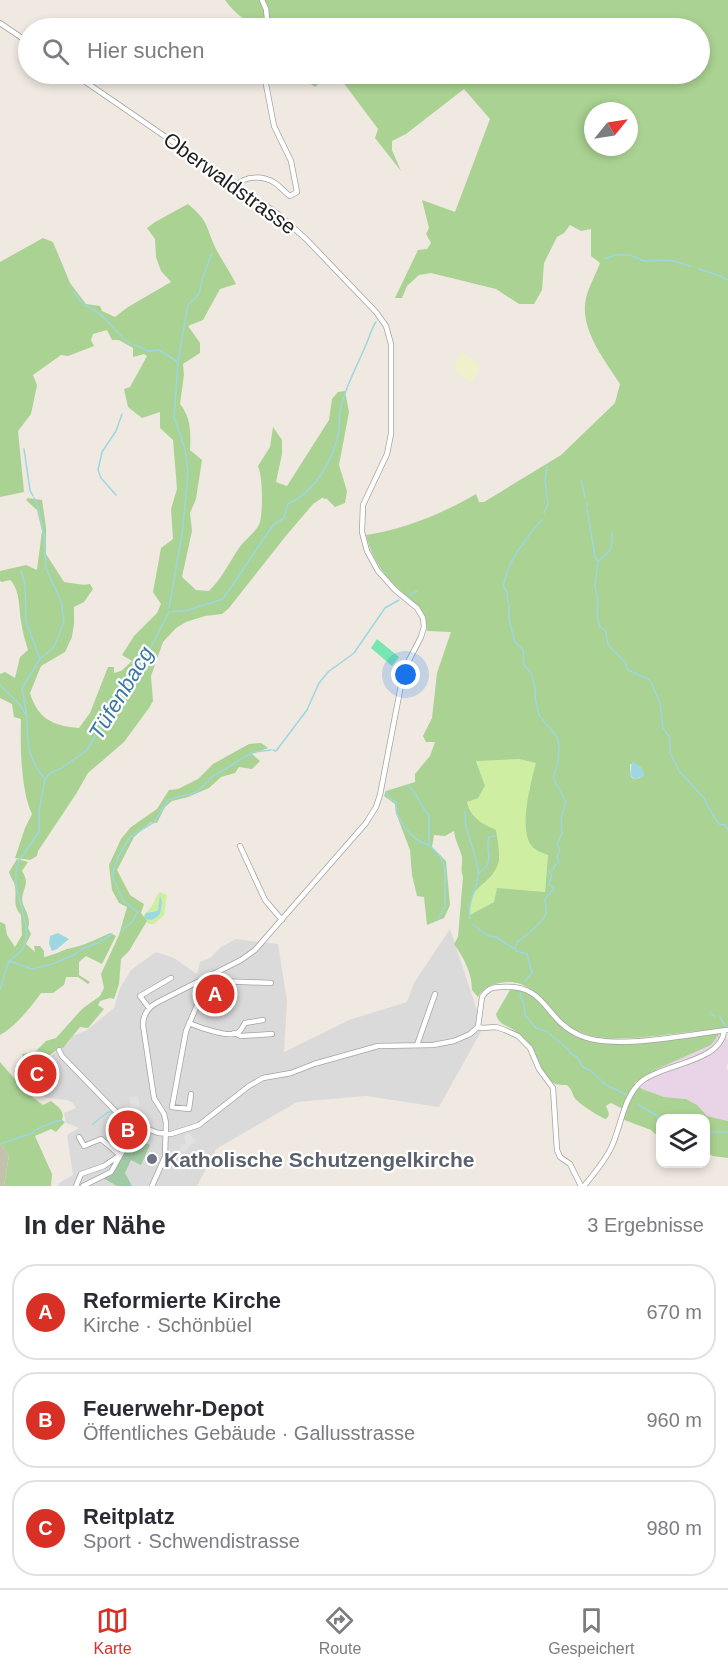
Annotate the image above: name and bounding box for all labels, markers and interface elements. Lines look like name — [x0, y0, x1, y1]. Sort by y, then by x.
search box — [18, 18, 710, 84]
icon: search — [39, 35, 72, 68]
text: Hier suchen — [87, 38, 204, 63]
north arrow — [584, 102, 638, 156]
street label: Oberwaldstrasse — [160, 127, 300, 239]
water label: Tüfenbacg — [84, 641, 159, 744]
your location — [391, 660, 420, 689]
pin: A — [196, 972, 234, 1016]
pin: C — [18, 1052, 57, 1096]
pin: B — [108, 1108, 148, 1152]
map controls — [656, 1114, 710, 1168]
button: layers — [656, 1114, 710, 1168]
place label: Katholische Schutzengelkirche — [164, 1148, 474, 1171]
marker: Katholische Schutzengelkirche — [145, 1152, 159, 1166]
text: In der Nähe — [24, 1210, 166, 1240]
text: 3 Ergebnisse — [587, 1214, 704, 1236]
text: Reformierte Kirche — [83, 1288, 281, 1313]
text: A — [38, 1301, 53, 1323]
text: 670 m — [646, 1301, 702, 1323]
text: Kirche · Schönbüel — [83, 1314, 252, 1336]
text: Feuerwehr-Depot — [83, 1396, 264, 1421]
text: B — [38, 1409, 53, 1431]
text: 960 m — [646, 1409, 702, 1431]
text: Öffentliches Gebäude · Gallusstrasse — [83, 1422, 415, 1444]
text: Reitplatz — [83, 1504, 175, 1529]
text: C — [38, 1517, 53, 1539]
text: 980 m — [646, 1517, 702, 1539]
text: Sport · Schwendistrasse — [83, 1530, 300, 1552]
tab: Karte — [93, 1604, 132, 1658]
tab: Route — [319, 1604, 361, 1658]
tab: Gespeichert — [548, 1604, 635, 1658]

